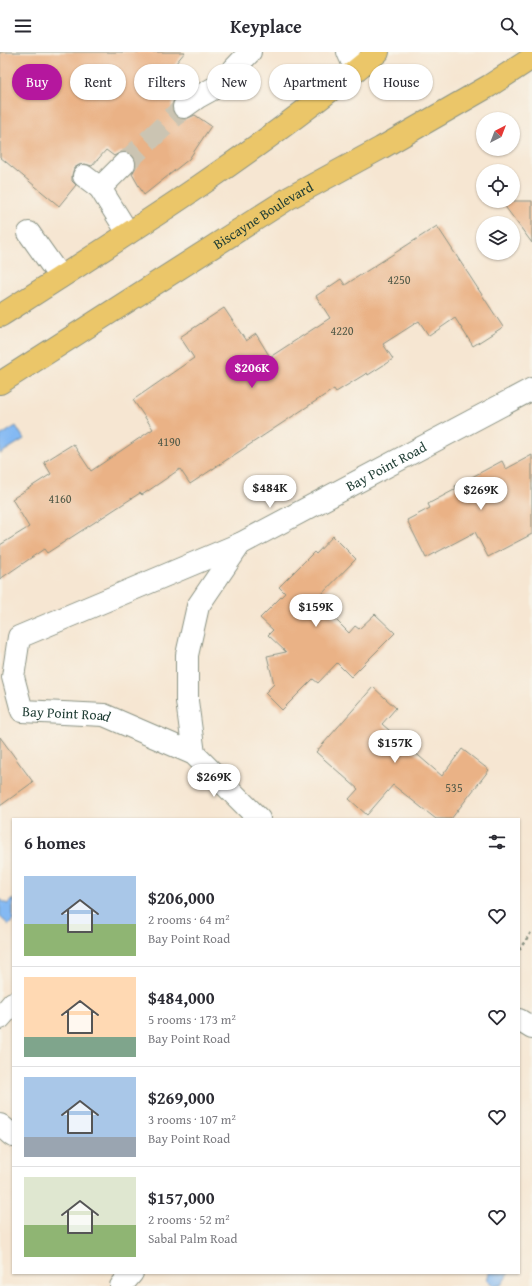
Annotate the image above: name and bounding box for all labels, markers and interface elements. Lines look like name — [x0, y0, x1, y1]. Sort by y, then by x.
text: Keyplace — [230, 13, 302, 40]
icon: menu — [12, 15, 34, 37]
icon: search — [498, 15, 520, 37]
chip: Buy — [12, 64, 62, 100]
chip: Rent — [70, 64, 126, 100]
chip: Filters — [134, 64, 199, 100]
chip: New — [207, 64, 261, 100]
chip: Apartment — [269, 64, 361, 100]
chip: House — [369, 64, 433, 100]
north arrow — [476, 112, 520, 156]
map controls — [476, 112, 520, 260]
button: locate — [476, 164, 520, 208]
street label: Biscayne Boulevard — [209, 177, 317, 254]
button: layers — [476, 216, 520, 260]
house number: 4250 — [387, 271, 411, 288]
house number: 4220 — [330, 322, 354, 339]
pin: $206K — [224, 355, 280, 389]
text: $206K — [234, 358, 270, 377]
house number: 4190 — [157, 433, 181, 450]
street label: Bay Point Road — [342, 437, 430, 496]
pin: $484K — [242, 475, 298, 509]
pin: $269K — [453, 477, 509, 511]
text: $484K — [252, 478, 288, 497]
text: $269K — [463, 480, 499, 499]
house number: 4160 — [48, 490, 72, 507]
pin: $159K — [288, 594, 344, 628]
text: $159K — [298, 597, 334, 616]
street label: Bay Point Road — [22, 701, 115, 727]
pin: $157K — [367, 730, 423, 764]
text: $157K — [377, 733, 413, 752]
pin: $269K — [186, 764, 242, 798]
text: $269K — [196, 767, 232, 786]
house number: 535 — [445, 779, 463, 796]
text: 6 homes — [24, 830, 86, 855]
icon: filters — [486, 831, 508, 853]
text: $206,000 — [148, 885, 214, 910]
icon: home — [56, 892, 104, 940]
icon: heart — [486, 905, 508, 927]
text: 2 rooms · 64 m² — [148, 910, 230, 929]
text: Bay Point Road — [148, 929, 230, 948]
text: $484,000 — [148, 985, 214, 1010]
icon: home — [56, 993, 104, 1041]
icon: heart — [486, 1006, 508, 1028]
text: 5 rooms · 173 m² — [148, 1010, 236, 1029]
text: Bay Point Road — [148, 1029, 230, 1048]
text: $269,000 — [148, 1085, 214, 1110]
icon: home — [56, 1093, 104, 1141]
icon: heart — [486, 1106, 508, 1128]
text: 3 rooms · 107 m² — [148, 1110, 236, 1129]
text: Bay Point Road — [148, 1129, 230, 1148]
text: $157,000 — [148, 1185, 214, 1210]
icon: home — [56, 1193, 104, 1241]
icon: heart — [486, 1206, 508, 1228]
text: 2 rooms · 52 m² — [148, 1210, 230, 1229]
text: Sabal Palm Road — [148, 1229, 237, 1248]

